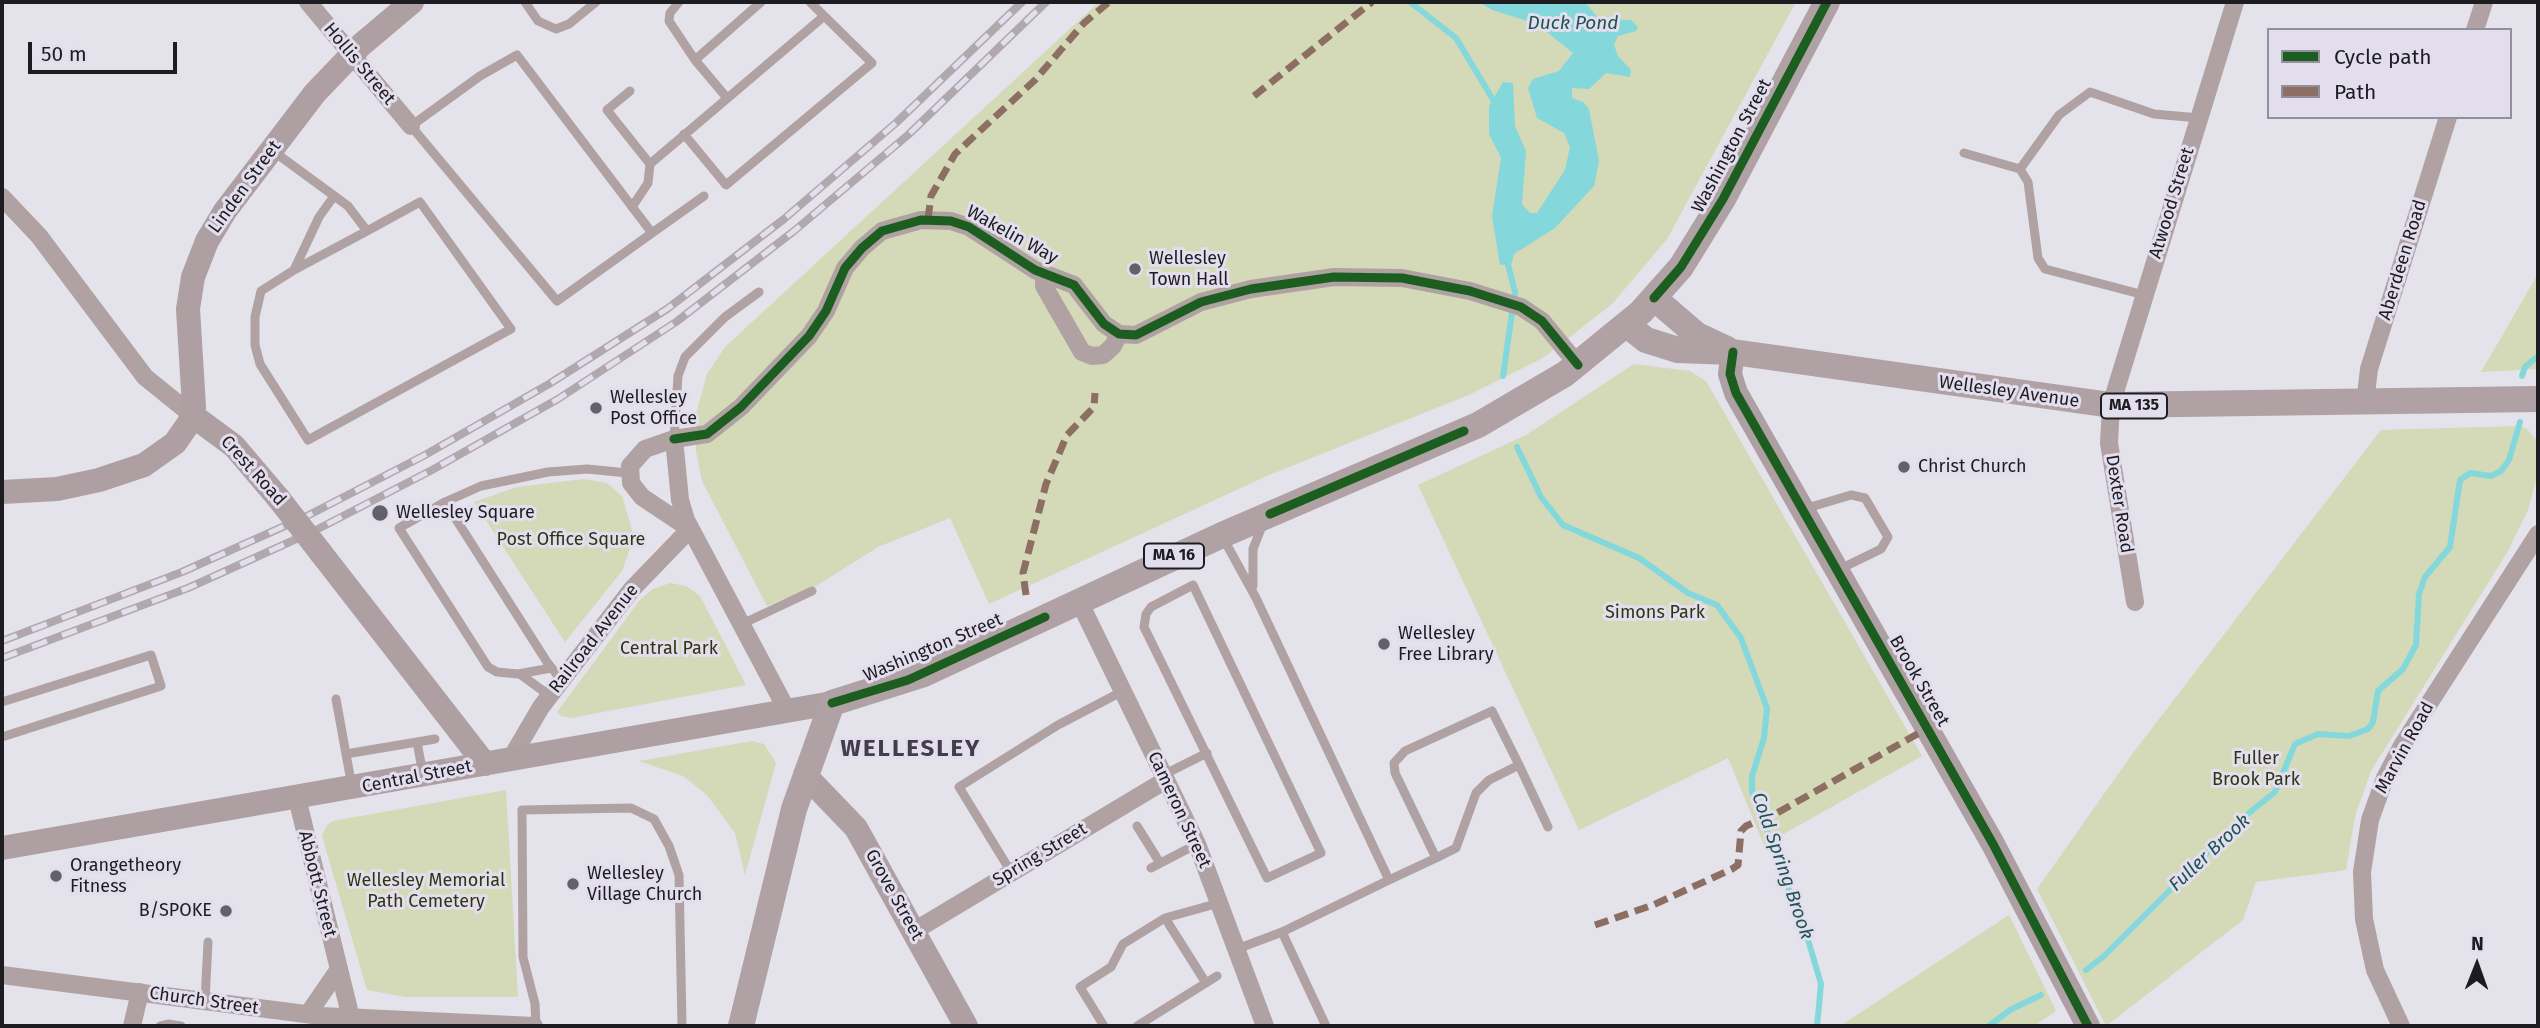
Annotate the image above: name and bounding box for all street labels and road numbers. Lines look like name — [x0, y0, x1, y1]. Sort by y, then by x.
street label: Hollis Street — [318, 19, 400, 109]
street label: Washington Street — [1688, 75, 1776, 217]
street label: Linden Street — [204, 136, 286, 238]
street label: Atwood Street — [2145, 145, 2199, 261]
street label: Aberdeen Road — [2374, 197, 2432, 323]
street label: Wakelin Way — [962, 201, 1062, 269]
street label: Wellesley Avenue — [1937, 371, 2081, 413]
road number: MA 135 — [2101, 394, 2167, 418]
street label: Crest Road — [216, 431, 290, 511]
street label: Dexter Road — [2101, 453, 2137, 555]
road number: MA 16 — [1144, 544, 1204, 568]
street label: Railroad Avenue — [545, 580, 643, 698]
street label: Washington Street — [860, 609, 1006, 687]
street label: Brook Street — [1884, 632, 1954, 730]
street label: Marvin Road — [2371, 698, 2439, 798]
street label: Cameron Street — [1143, 748, 1215, 872]
street label: Central Street — [360, 756, 474, 798]
street label: Spring Street — [989, 818, 1091, 892]
street label: Abbott Street — [293, 829, 341, 939]
street label: Grove Street — [860, 846, 928, 944]
street label: Church Street — [148, 983, 260, 1019]

